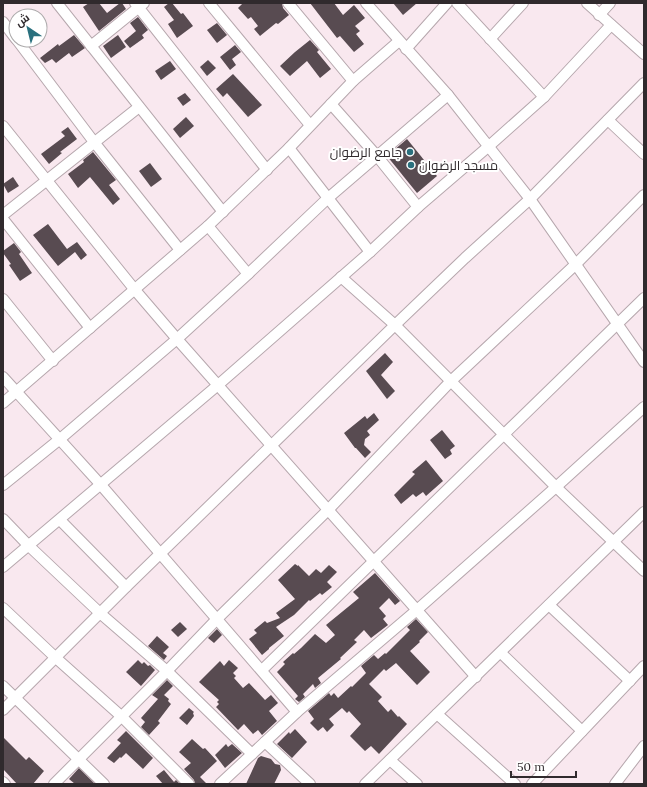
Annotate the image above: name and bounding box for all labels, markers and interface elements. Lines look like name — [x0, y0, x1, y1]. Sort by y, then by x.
north arrow — [8, 8, 48, 48]
text: ش — [12, 10, 32, 30]
place label: جامع الرضوان — [330, 144, 402, 161]
marker: جامع الرضوان — [405, 147, 415, 157]
place label: مسجد الرضوان — [419, 157, 498, 174]
marker: مسجد الرضوان — [406, 160, 416, 170]
scale bar — [511, 753, 576, 779]
text: 50 m — [517, 759, 545, 774]

